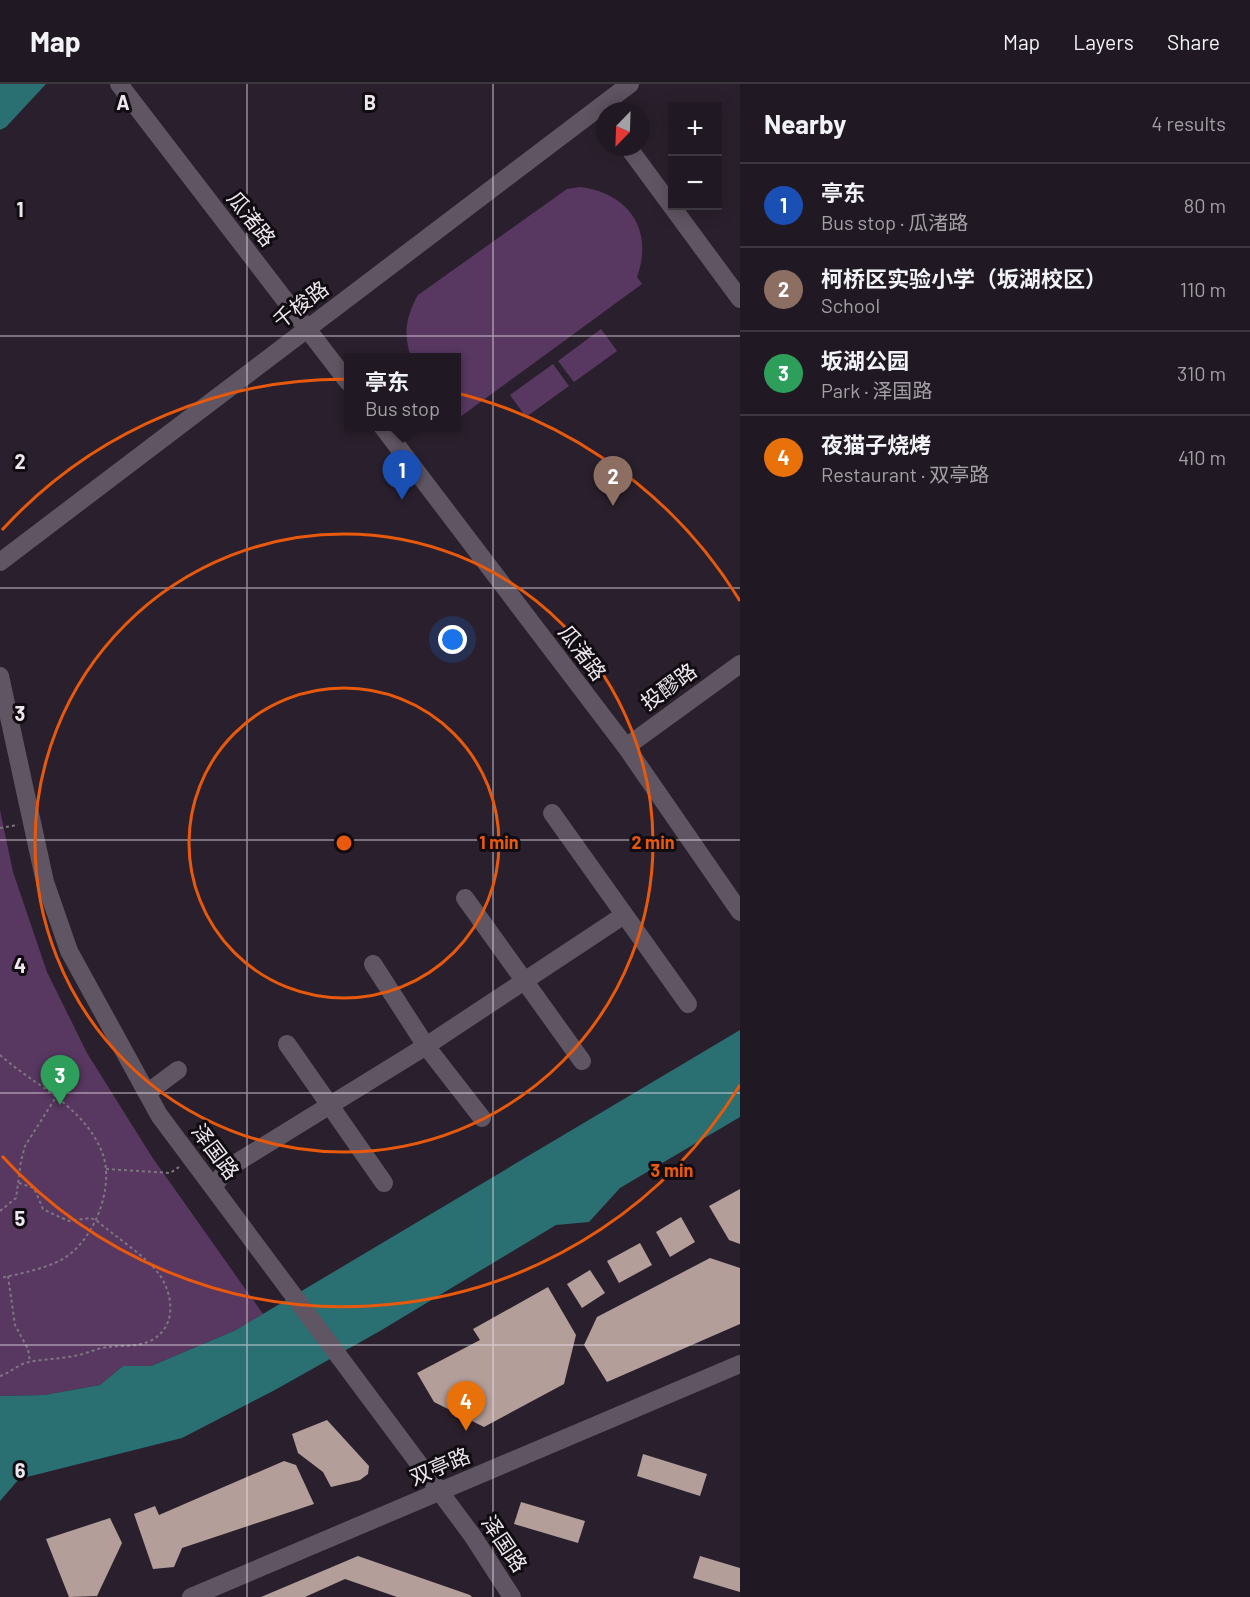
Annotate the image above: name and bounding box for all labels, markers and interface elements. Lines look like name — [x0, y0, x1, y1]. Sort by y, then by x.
text: Map — [30, 24, 81, 58]
text: Map — [1003, 29, 1040, 54]
text: Layers — [1073, 29, 1134, 54]
text: Share — [1167, 29, 1220, 54]
text: A — [116, 90, 130, 114]
text: B — [364, 90, 376, 114]
north arrow — [596, 102, 650, 156]
map controls — [668, 102, 722, 210]
button: + — [668, 102, 722, 156]
text: Nearby — [764, 108, 846, 139]
text: 4 results — [1151, 111, 1226, 135]
button: − — [668, 156, 722, 210]
text: 亭东 — [821, 179, 865, 205]
street label: 瓜渚路 — [223, 186, 281, 251]
text: 1 — [780, 193, 787, 217]
text: 80 m — [1184, 193, 1226, 217]
text: 1 — [16, 197, 24, 221]
text: Bus stop · 瓜渚路 — [821, 210, 968, 234]
text: 柯桥区实验小学（坂湖校区） — [821, 265, 1107, 291]
street label: 千梭路 — [267, 275, 333, 333]
text: 2 — [778, 277, 789, 301]
text: 110 m — [1180, 277, 1226, 301]
text: School — [821, 293, 880, 317]
text: 坂湖公园 — [821, 347, 909, 373]
popup — [344, 353, 461, 431]
text: 3 — [778, 361, 789, 385]
text: 310 m — [1177, 361, 1226, 385]
text: 亭东 — [365, 368, 409, 394]
text: Park · 泽国路 — [821, 378, 933, 402]
text: Bus stop — [365, 396, 440, 420]
text: 夜猫子烧烤 — [821, 431, 931, 457]
text: 4 — [777, 445, 790, 469]
text: 410 m — [1178, 445, 1226, 469]
text: 2 — [14, 449, 26, 473]
pin: 1 — [382, 450, 422, 500]
pin: 2 — [594, 456, 632, 506]
text: Restaurant · 双亭路 — [821, 462, 989, 486]
street label: 瓜渚路 — [554, 619, 612, 685]
your location — [438, 625, 467, 654]
street label: 投醪路 — [635, 657, 701, 714]
text: 3 — [15, 701, 25, 725]
text: 1 min — [479, 831, 519, 853]
text: 2 min — [631, 831, 675, 853]
centre of rings — [334, 833, 354, 853]
text: 4 — [14, 953, 26, 977]
pin: 3 — [40, 1056, 80, 1105]
street label: 泽国路 — [187, 1118, 245, 1184]
text: 3 min — [651, 1159, 693, 1181]
text: 5 — [15, 1206, 26, 1230]
pin: 4 — [446, 1382, 486, 1431]
street label: 双亭路 — [406, 1442, 473, 1489]
text: 6 — [15, 1458, 26, 1482]
street label: 泽国路 — [477, 1510, 533, 1576]

